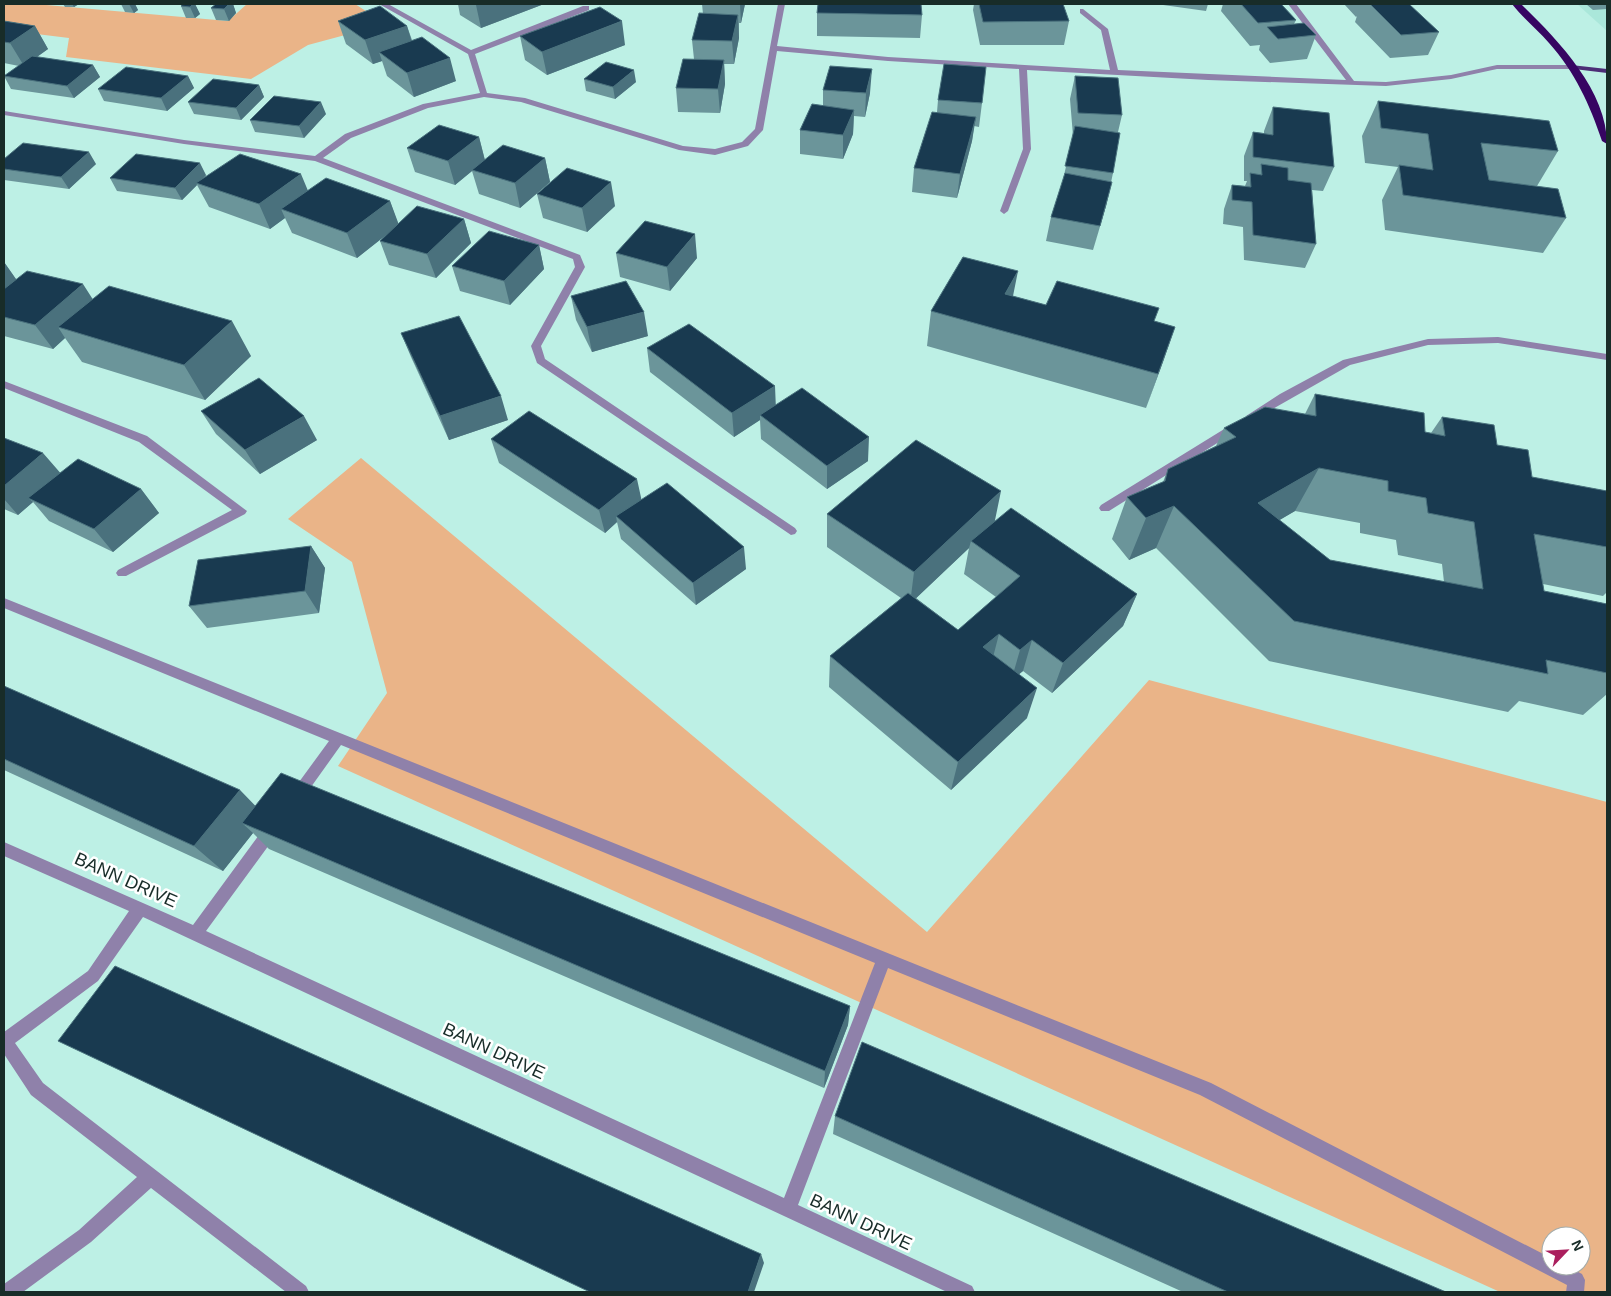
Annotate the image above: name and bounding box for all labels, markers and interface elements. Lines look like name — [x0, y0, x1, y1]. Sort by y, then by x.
street label: BANN DRIVE — [72, 848, 180, 912]
street label: BANN DRIVE — [440, 1019, 548, 1083]
street label: BANN DRIVE — [807, 1190, 915, 1254]
north arrow — [1541, 1226, 1591, 1276]
text: N — [1568, 1238, 1587, 1253]

